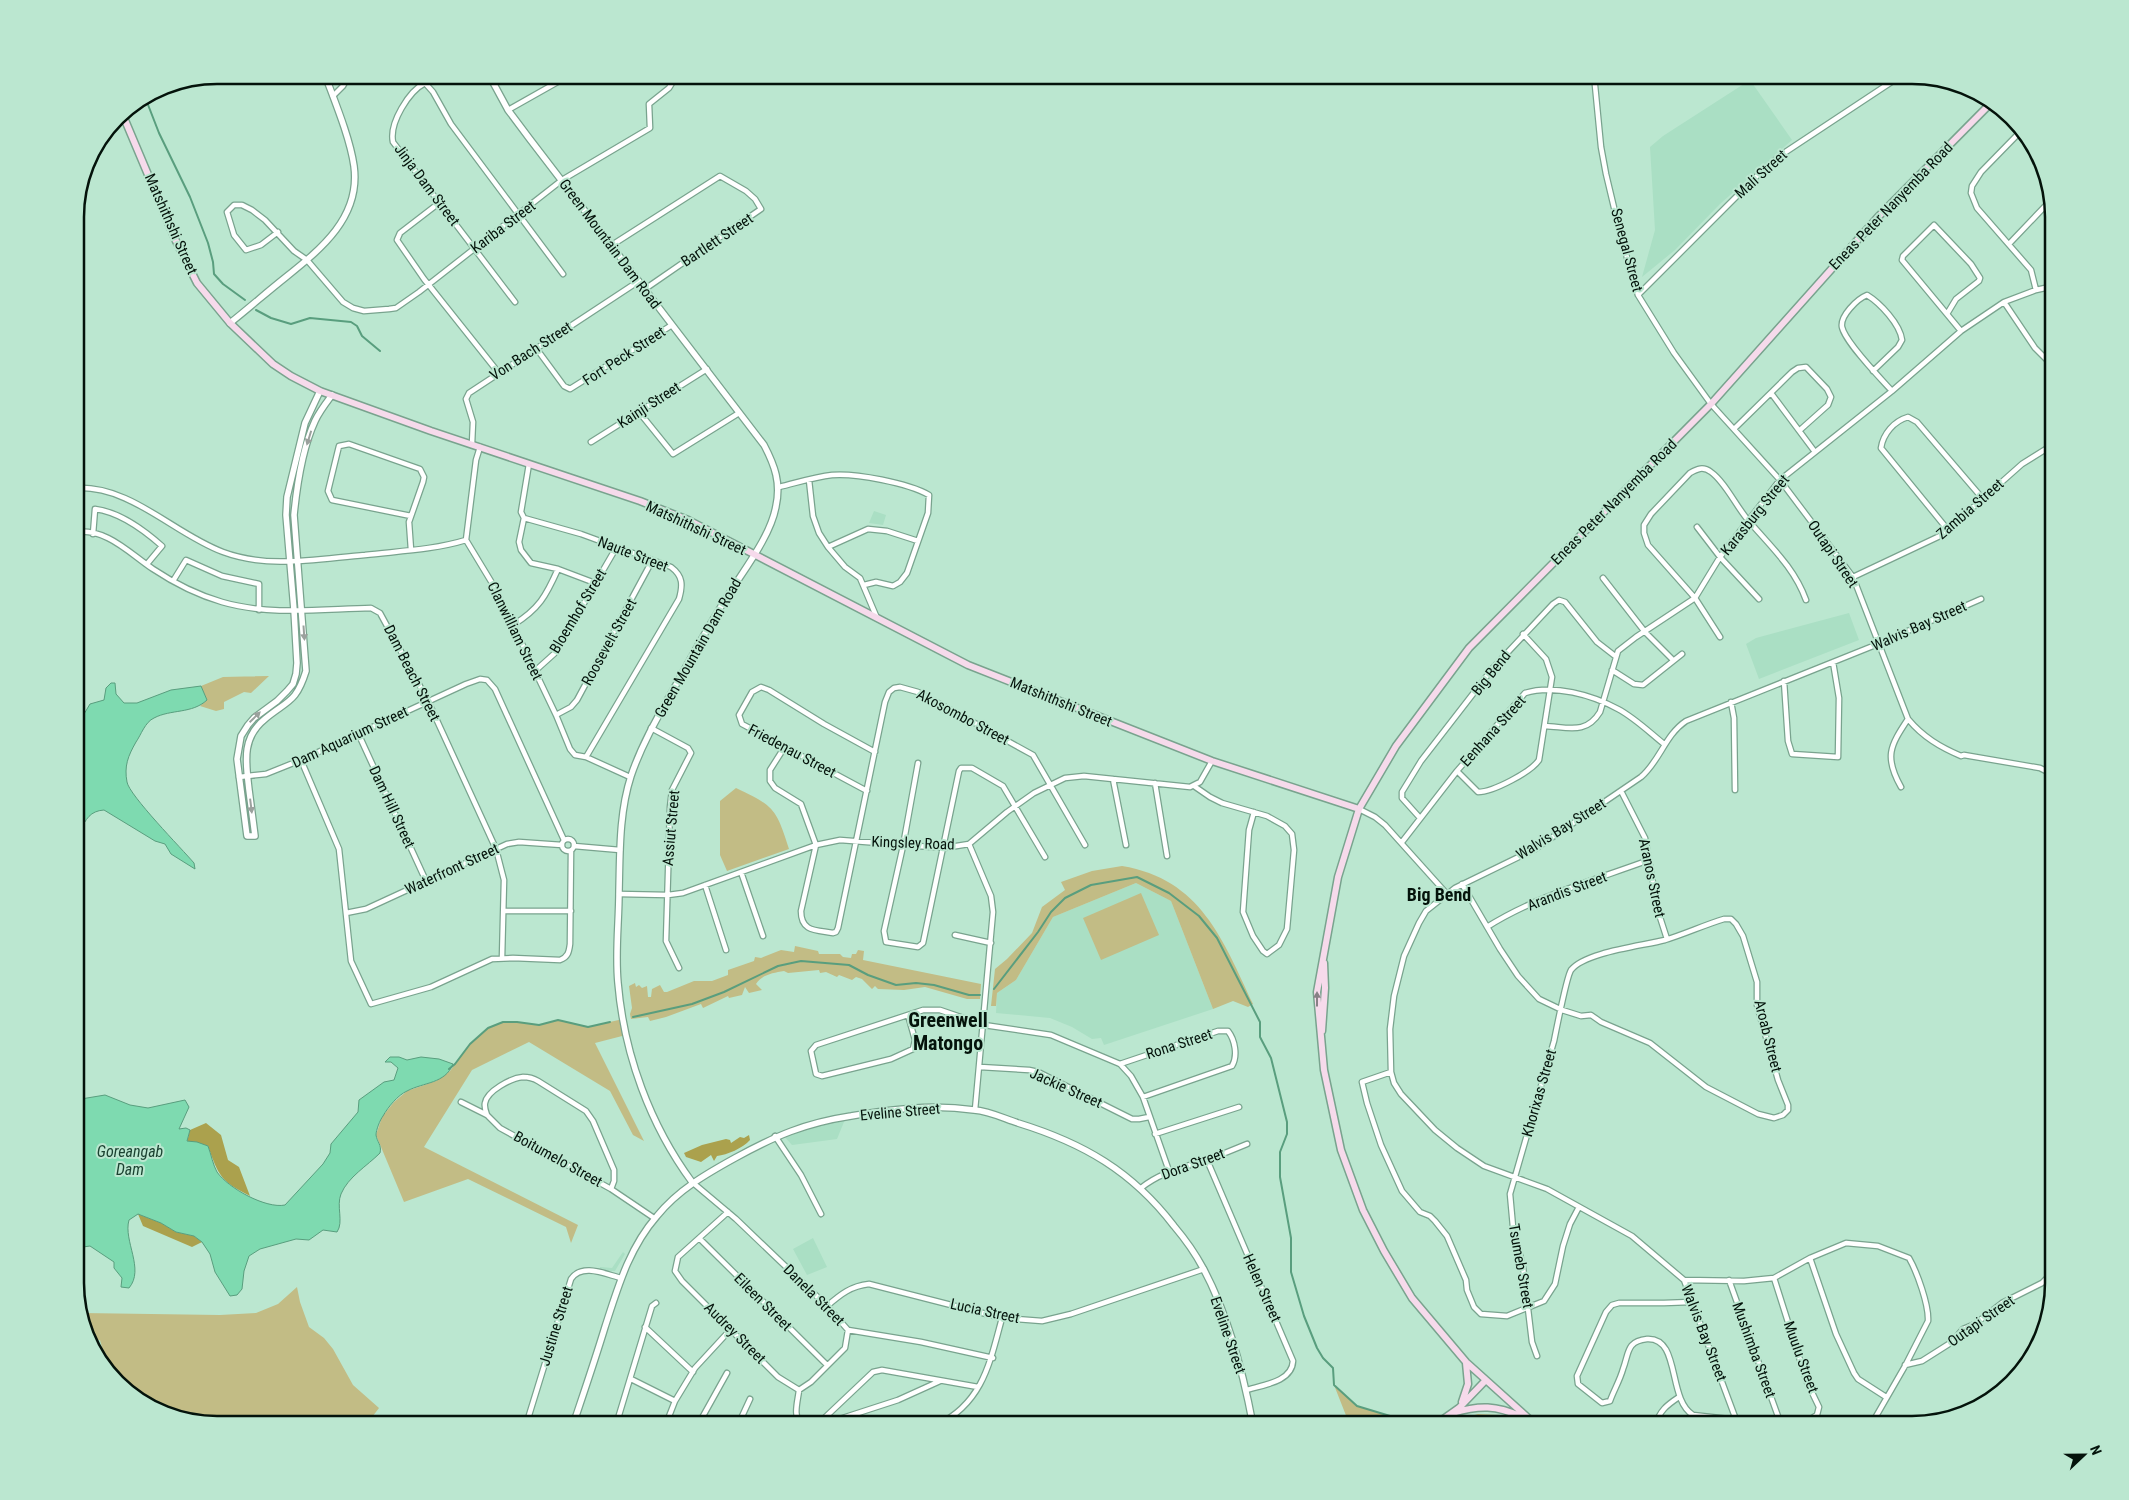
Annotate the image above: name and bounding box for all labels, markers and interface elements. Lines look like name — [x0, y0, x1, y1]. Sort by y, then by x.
street label: Eneas Peter Nanyemba Road — [1825, 138, 1957, 274]
street label: Jinja Dam Street — [390, 141, 464, 229]
street label: Mali Street — [1731, 146, 1791, 202]
street label: Matshithshi Street — [141, 171, 201, 277]
street label: Green Mountain Dam Road — [555, 176, 665, 312]
street label: Kariba Street — [467, 197, 539, 257]
street label: Senegal Street — [1607, 206, 1647, 294]
street label: Bartlett Street — [678, 209, 756, 271]
street label: Von Bach Street — [486, 318, 576, 384]
street label: Fort Peck Street — [579, 323, 669, 389]
street label: Kainji Street — [614, 378, 684, 432]
one-way arrow — [305, 430, 313, 445]
street label: Eneas Peter Nanyemba Road — [1547, 435, 1681, 569]
street label: Karasburg Street — [1717, 471, 1793, 559]
street label: Zambia Street — [1933, 475, 2007, 543]
street label: Matshithshi Street — [643, 497, 749, 559]
street label: Outapi Street — [1804, 517, 1862, 591]
street label: Naute Street — [595, 532, 671, 576]
street label: Bloemhof Street — [546, 565, 610, 657]
street label: Green Mountain Dam Road — [651, 575, 745, 721]
street label: Clanwilliam Street — [483, 579, 547, 683]
street label: Roosevelt Street — [578, 595, 640, 689]
street label: Walvis Bay Street — [1869, 597, 1969, 655]
street label: Dam Beach Street — [380, 622, 444, 724]
one-way arrow — [300, 625, 308, 641]
street label: Big Bend — [1468, 647, 1514, 699]
street label: Matshithshi Street — [1007, 673, 1115, 731]
street label: Akosombo Street — [914, 685, 1012, 749]
street label: Eenhana Street — [1457, 692, 1529, 770]
street label: Dam Aquarium Street — [289, 702, 411, 772]
one-way arrow — [249, 711, 261, 723]
street label: Friedenau Street — [745, 720, 839, 782]
street label: Dam Hill Street — [365, 763, 419, 851]
street label: Assiut Street — [659, 789, 683, 867]
street label: Walvis Bay Street — [1513, 794, 1609, 864]
one-way arrow — [247, 799, 255, 815]
street label: Kingsley Road — [871, 833, 955, 853]
street label: Aranos Street — [1635, 837, 1669, 919]
street label: Waterfront Street — [402, 839, 502, 899]
street label: Arandis Street — [1525, 868, 1609, 914]
district label: Big Bend — [1407, 884, 1471, 905]
one-way arrow — [1313, 991, 1321, 1007]
street label: Aroab Street — [1750, 998, 1786, 1074]
district label: Greenwell Matongo — [908, 1008, 988, 1055]
street label: Rona Street — [1144, 1025, 1214, 1063]
street label: Khorixas Street — [1518, 1047, 1560, 1139]
street label: Jackie Street — [1027, 1064, 1105, 1112]
street label: Eveline Street — [859, 1100, 941, 1124]
street label: Boitumelo Street — [510, 1127, 606, 1191]
water label: Goreangab Dam — [97, 1142, 163, 1179]
street label: Dora Street — [1159, 1144, 1227, 1184]
street label: Tsumeb Street — [1505, 1222, 1537, 1310]
street label: Helen Street — [1239, 1251, 1285, 1325]
street label: Danela Street — [780, 1261, 848, 1329]
street label: Eileen Street — [730, 1269, 796, 1335]
street label: Walvis Bay Street — [1677, 1282, 1731, 1384]
street label: Justine Street — [535, 1284, 577, 1368]
street label: Outapi Street — [1944, 1291, 2018, 1351]
street label: Eveline Street — [1206, 1294, 1250, 1376]
street label: Lucia Street — [949, 1295, 1021, 1327]
street label: Audrey Street — [701, 1299, 769, 1367]
street label: Mushimba Street — [1728, 1300, 1780, 1400]
street label: Muulu Street — [1780, 1319, 1822, 1395]
north arrow — [2059, 1430, 2109, 1480]
text: N — [2087, 1443, 2105, 1457]

